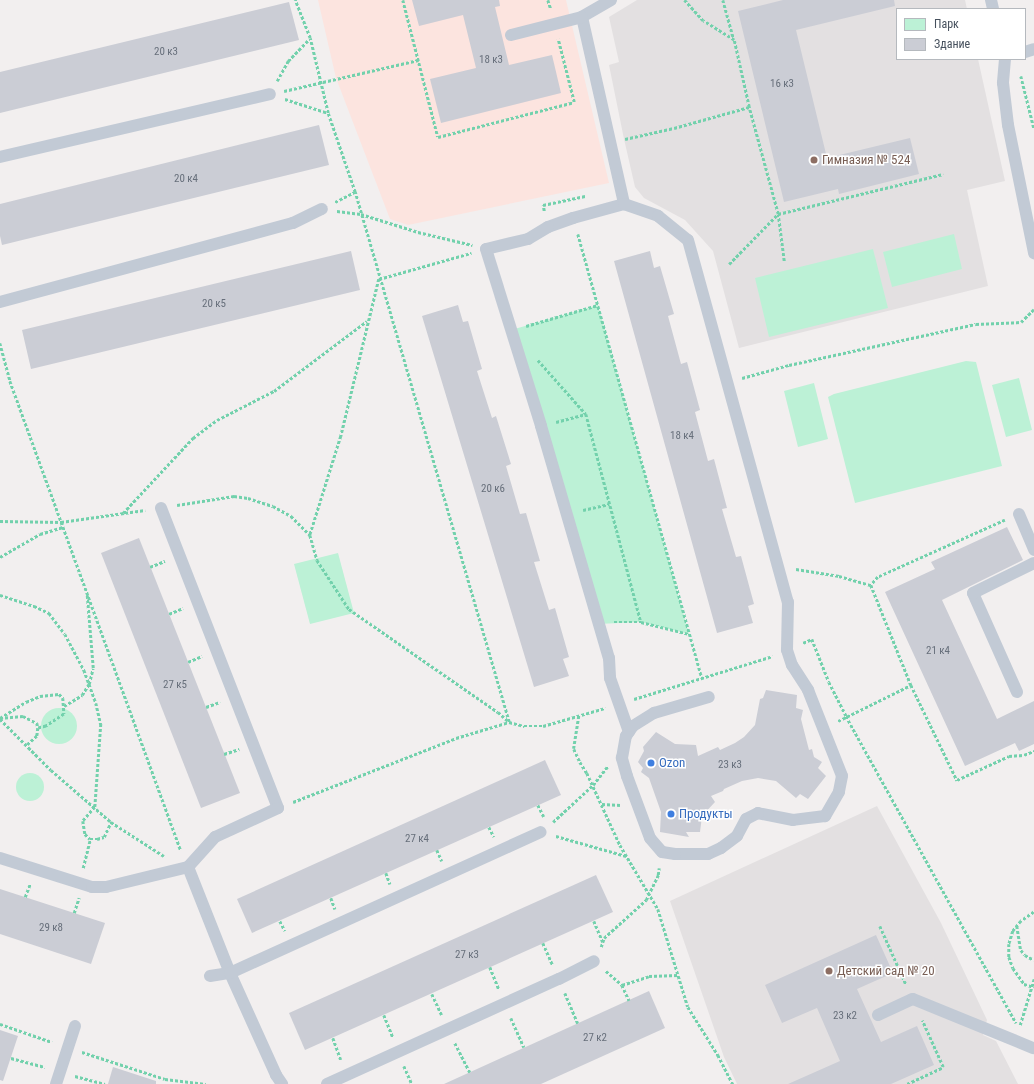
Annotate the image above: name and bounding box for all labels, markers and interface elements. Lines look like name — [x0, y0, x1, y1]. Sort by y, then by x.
legend — [896, 8, 1026, 60]
text: Парк — [934, 17, 959, 31]
text: Здание — [934, 37, 970, 51]
house number: 20 к3 — [154, 45, 178, 59]
house number: 18 к3 — [479, 53, 503, 67]
house number: 16 к3 — [770, 77, 794, 91]
place label: Гимназия № 524 — [822, 152, 910, 168]
marker: Гимназия № 524 — [809, 155, 819, 165]
house number: 20 к4 — [174, 172, 198, 186]
house number: 20 к5 — [202, 297, 226, 311]
house number: 18 к4 — [670, 429, 694, 443]
house number: 20 к6 — [481, 482, 505, 496]
house number: 21 к4 — [926, 644, 950, 658]
house number: 27 к5 — [163, 678, 187, 692]
place label: Ozon — [659, 755, 685, 771]
marker: Ozon — [646, 758, 656, 768]
house number: 23 к3 — [718, 758, 742, 772]
place label: Продукты — [679, 806, 733, 822]
marker: Продукты — [666, 809, 676, 819]
house number: 27 к4 — [405, 832, 429, 846]
house number: 29 к8 — [39, 921, 63, 935]
house number: 27 к3 — [455, 948, 479, 962]
place label: Детский сад № 20 — [837, 963, 935, 979]
marker: Детский сад № 20 — [824, 966, 834, 976]
house number: 23 к2 — [833, 1009, 857, 1023]
house number: 27 к2 — [583, 1031, 607, 1045]

